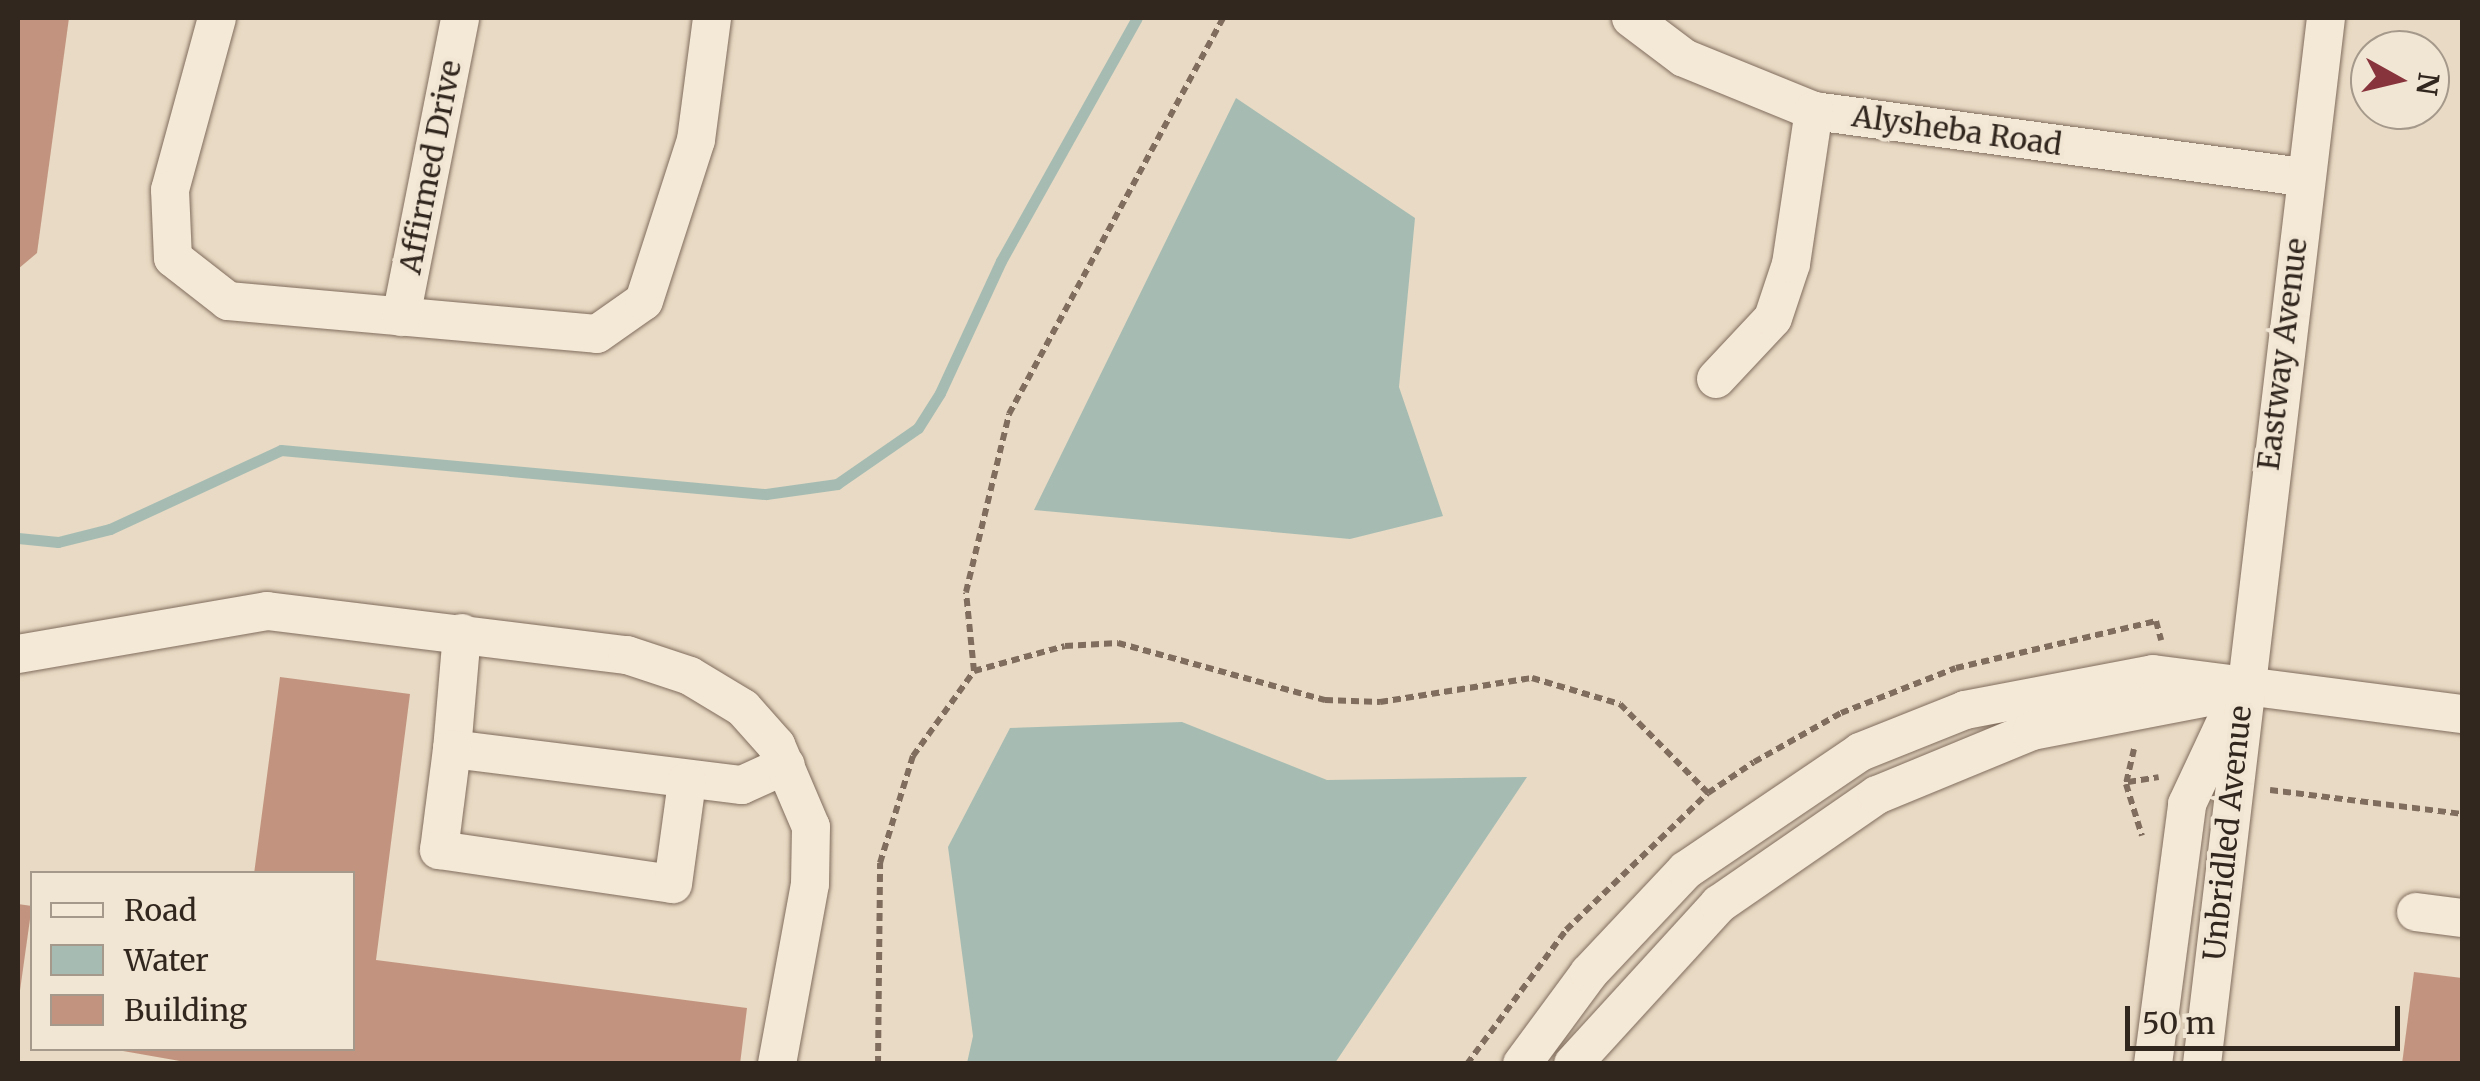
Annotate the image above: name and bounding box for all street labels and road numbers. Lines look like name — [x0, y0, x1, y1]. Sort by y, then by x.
street label: Affirmed Drive — [392, 57, 468, 277]
street label: Alysheba Road — [1850, 97, 2064, 163]
street label: Eastway Avenue — [2250, 236, 2314, 472]
street label: Unbridled Avenue — [2196, 704, 2258, 962]

